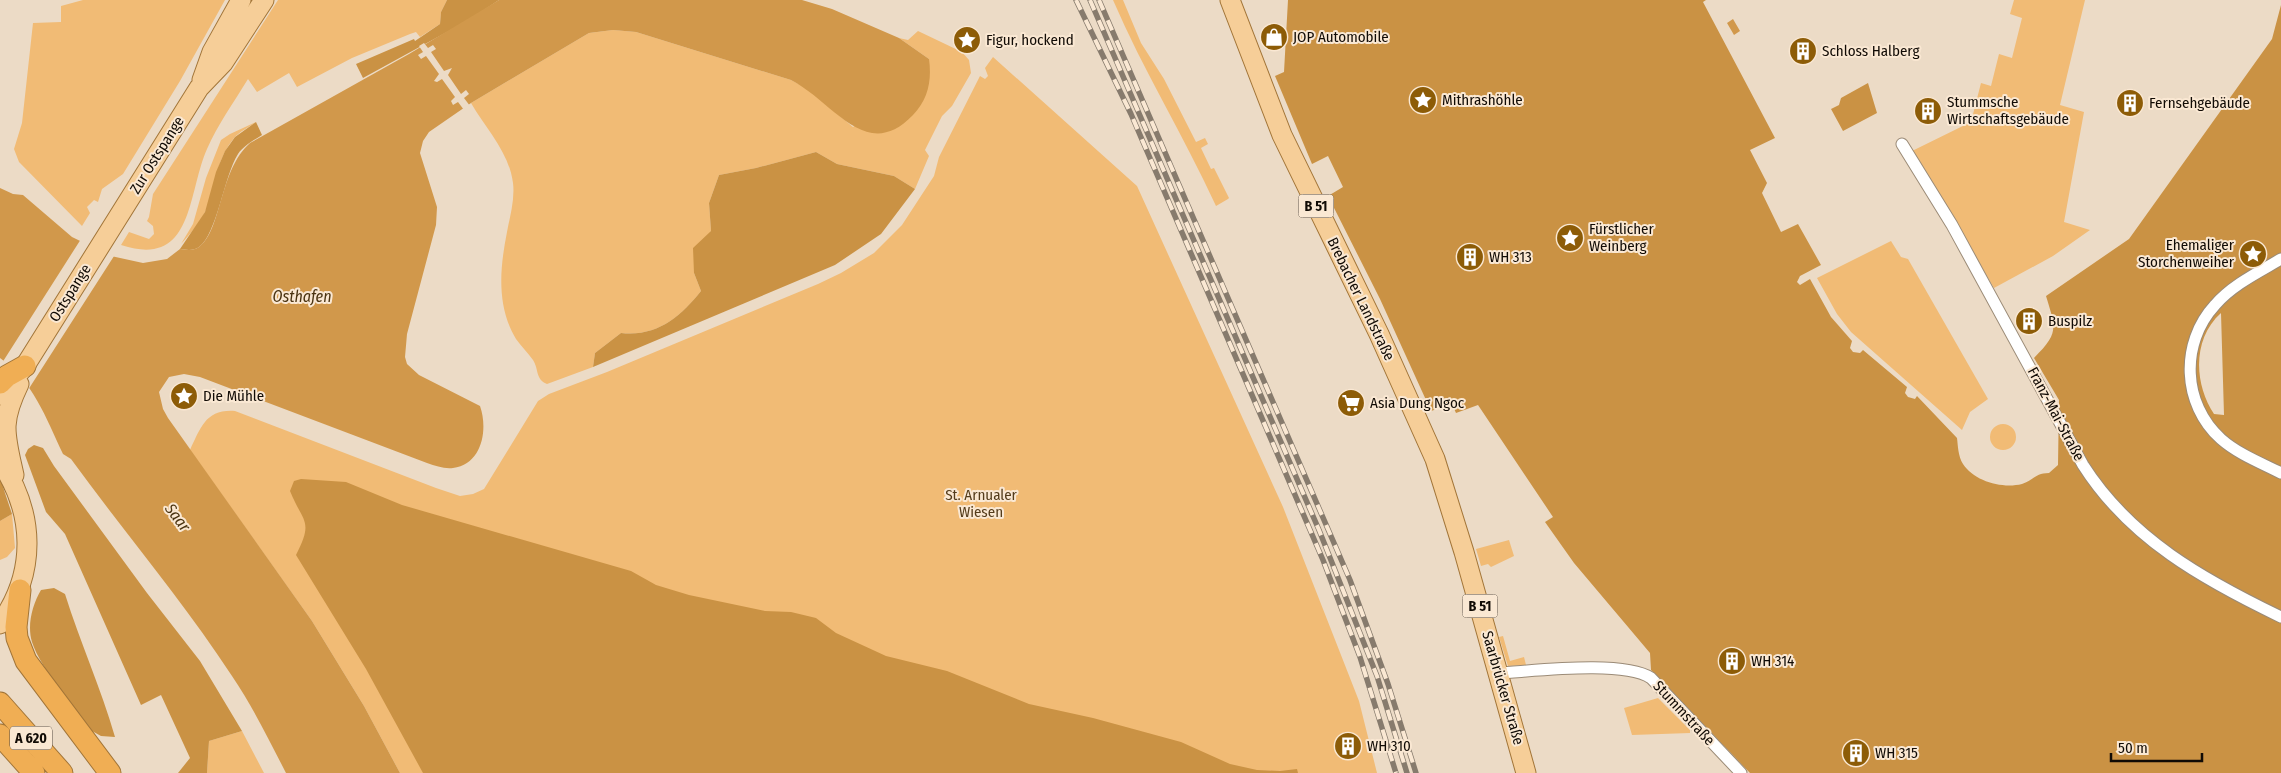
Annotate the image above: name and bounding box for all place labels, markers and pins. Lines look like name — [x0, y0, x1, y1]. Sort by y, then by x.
shop icon: JOP Automobile — [1259, 22, 1289, 52]
place icon: Figur, hockend — [952, 25, 982, 55]
place label: JOP Automobile — [1293, 28, 1389, 46]
place label: Figur, hockend — [986, 31, 1074, 49]
building icon: Schloss Halberg — [1788, 36, 1818, 66]
place label: Schloss Halberg — [1822, 42, 1919, 60]
place icon: Mithrashöhle — [1408, 85, 1438, 115]
building icon: Fernsehgebäude — [2115, 88, 2145, 118]
place label: Mithrashöhle — [1442, 91, 1523, 109]
place label: Stummsche Wirtschaftsgebäude — [1947, 93, 2069, 128]
place label: Fernsehgebäude — [2149, 94, 2250, 112]
building icon: Stummsche Wirtschaftsgebäude — [1913, 96, 1943, 126]
place label: Fürstlicher Weinberg — [1589, 220, 1655, 255]
place icon: Fürstlicher Weinberg — [1555, 223, 1585, 253]
place label: Ehemaliger Storchenweiher — [2138, 236, 2235, 271]
place icon: Ehemaliger Storchenweiher — [2238, 239, 2268, 269]
building icon: WH 313 — [1455, 242, 1485, 272]
place label: WH 313 — [1489, 248, 1532, 266]
building icon: Buspilz — [2014, 306, 2044, 336]
place label: Buspilz — [2048, 312, 2092, 330]
place icon: Die Mühle — [169, 381, 199, 411]
place label: Die Mühle — [203, 387, 264, 405]
supermarket icon: Asia Dung Ngoc — [1336, 388, 1366, 418]
place label: Asia Dung Ngoc — [1370, 394, 1465, 412]
building icon: WH 314 — [1717, 646, 1747, 676]
place label: WH 314 — [1751, 652, 1794, 670]
building icon: WH 310 — [1333, 731, 1363, 761]
place label: WH 310 — [1367, 737, 1411, 755]
building icon: WH 315 — [1841, 738, 1871, 768]
place label: WH 315 — [1875, 744, 1918, 762]

